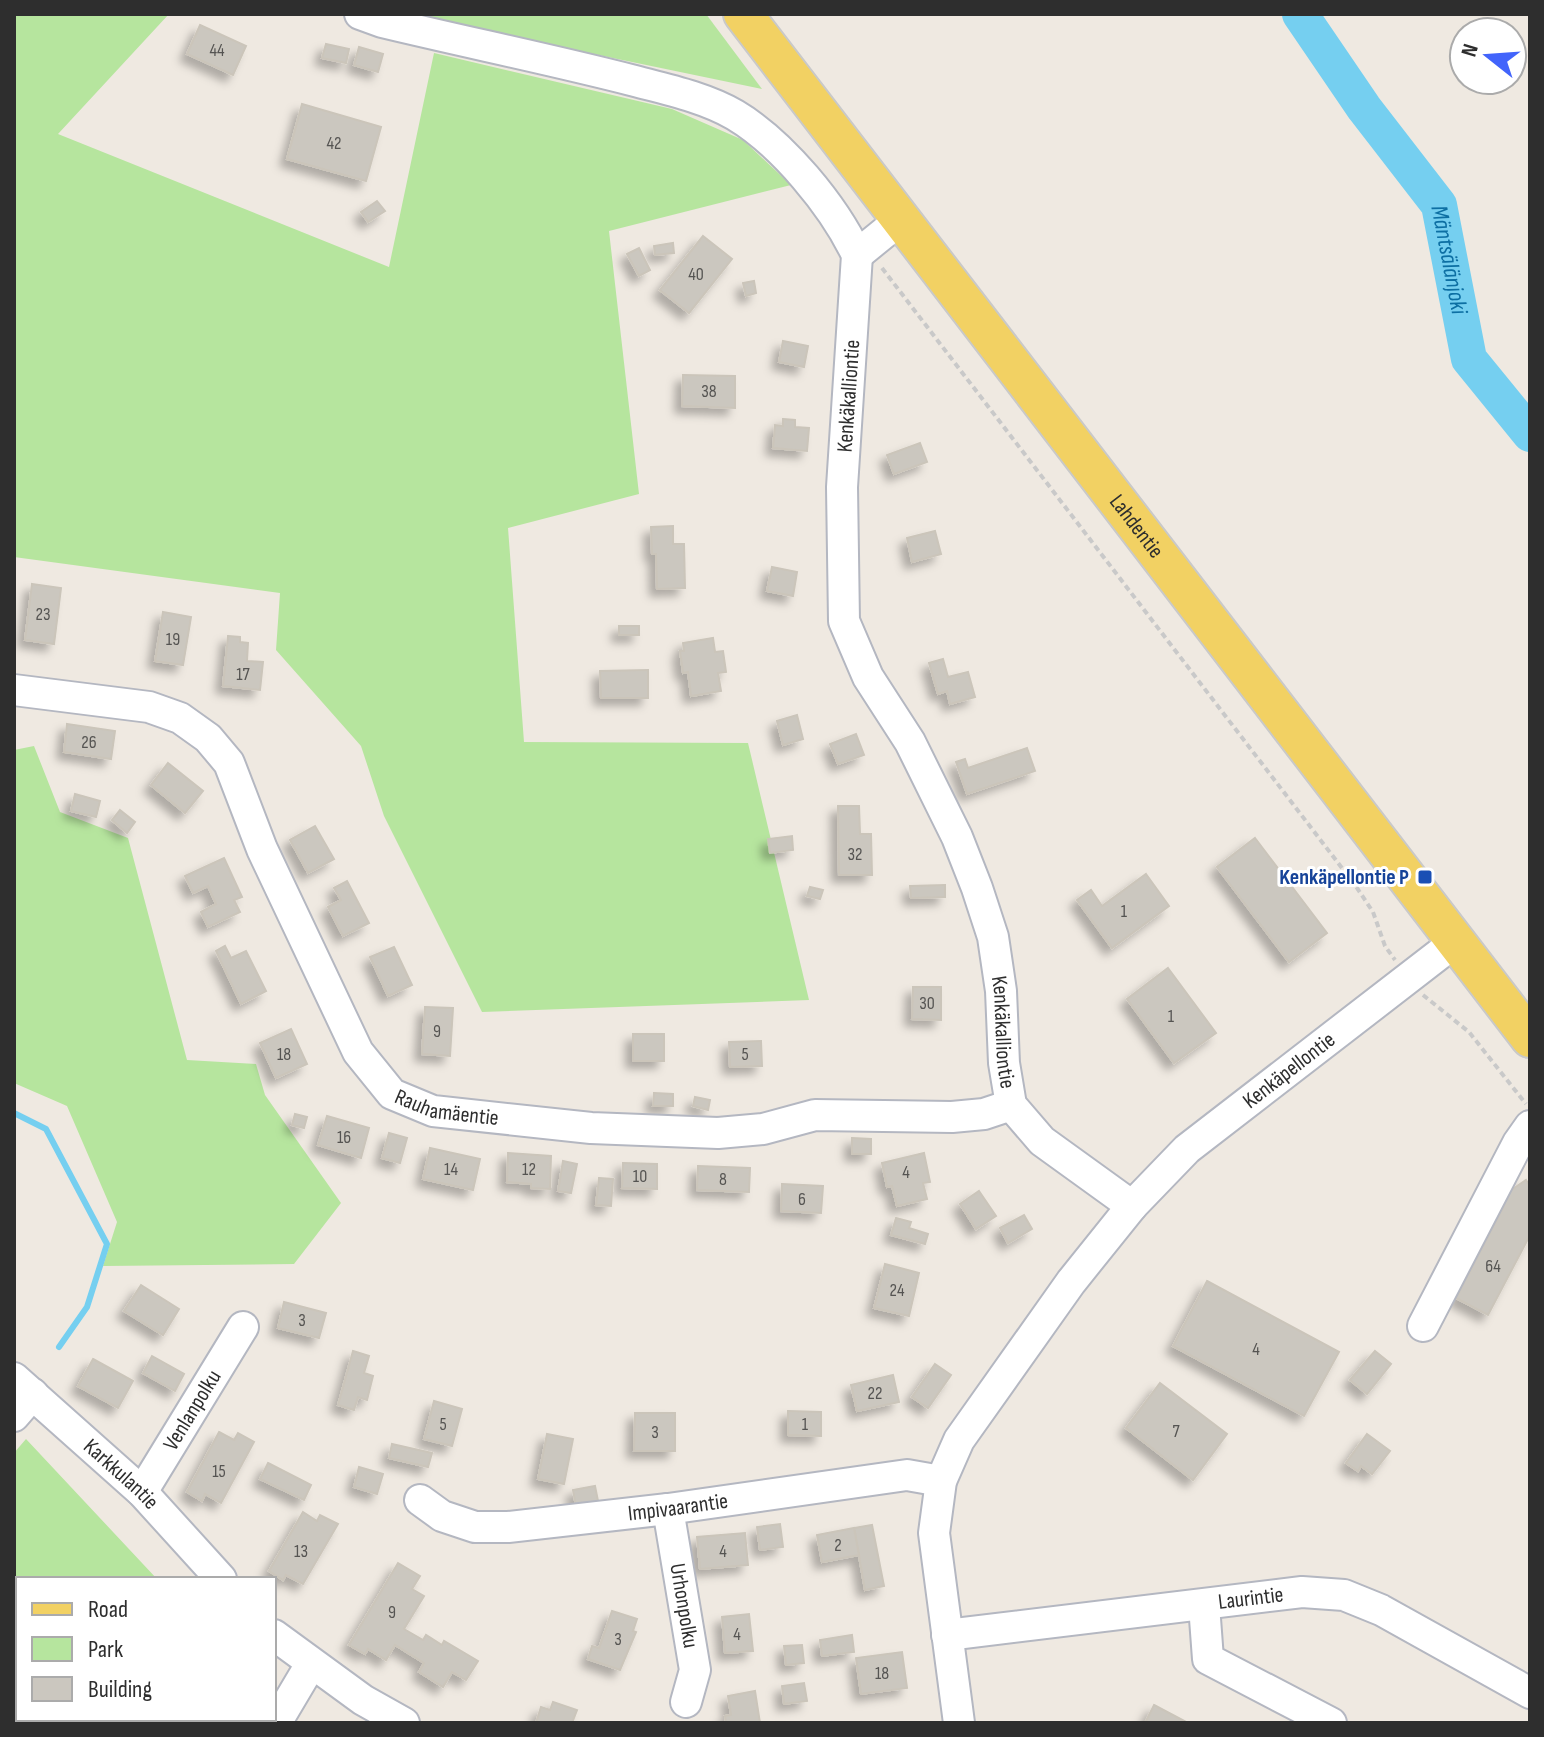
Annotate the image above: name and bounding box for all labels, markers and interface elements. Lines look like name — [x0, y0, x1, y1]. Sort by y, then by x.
north arrow — [1448, 16, 1528, 96]
house number: 44 — [209, 40, 225, 61]
text: N — [1456, 41, 1485, 60]
house number: 42 — [326, 133, 342, 154]
water label: Mäntsälänjoki — [1425, 203, 1475, 317]
house number: 40 — [688, 264, 704, 285]
street label: Kenkäkalliontie — [832, 339, 866, 453]
house number: 38 — [701, 381, 717, 402]
street label: Lahdentie — [1104, 489, 1170, 564]
house number: 23 — [36, 604, 51, 625]
house number: 19 — [166, 629, 180, 650]
house number: 17 — [236, 664, 251, 685]
house number: 26 — [81, 732, 97, 753]
house number: 32 — [848, 844, 862, 865]
place label: Kenkäpellontie P — [1279, 864, 1409, 891]
marker: Kenkäpellontie P — [1416, 868, 1434, 886]
house number: 1 — [1121, 901, 1128, 922]
street label: Kenkäkalliontie — [985, 974, 1022, 1090]
house number: 30 — [919, 993, 935, 1014]
house number: 1 — [1168, 1006, 1175, 1027]
house number: 9 — [433, 1021, 441, 1042]
street label: Kenkäpellontie — [1237, 1026, 1340, 1114]
house number: 18 — [277, 1044, 291, 1065]
house number: 5 — [741, 1044, 749, 1065]
street label: Rauhamäentie — [391, 1083, 500, 1131]
house number: 16 — [337, 1127, 351, 1148]
house number: 14 — [444, 1159, 458, 1180]
house number: 12 — [522, 1159, 536, 1180]
house number: 4 — [902, 1162, 910, 1183]
house number: 10 — [633, 1166, 647, 1187]
house number: 8 — [719, 1169, 727, 1190]
house number: 6 — [798, 1189, 806, 1210]
house number: 64 — [1485, 1256, 1501, 1277]
house number: 24 — [890, 1280, 905, 1301]
house number: 3 — [298, 1310, 306, 1331]
house number: 4 — [1252, 1339, 1260, 1360]
street label: Venlanpolku — [157, 1365, 227, 1455]
house number: 22 — [868, 1383, 882, 1404]
house number: 5 — [439, 1414, 447, 1435]
house number: 1 — [802, 1414, 809, 1435]
house number: 7 — [1172, 1421, 1180, 1442]
house number: 3 — [651, 1422, 659, 1443]
street label: Karkkulantie — [78, 1433, 165, 1515]
house number: 15 — [212, 1461, 226, 1482]
street label: Impivaarantie — [626, 1487, 730, 1527]
house number: 2 — [834, 1535, 842, 1556]
house number: 13 — [294, 1541, 308, 1562]
house number: 4 — [719, 1541, 727, 1562]
street label: Urhonpolku — [664, 1561, 705, 1650]
legend — [16, 1577, 276, 1721]
street label: Laurintie — [1217, 1581, 1285, 1616]
text: Road — [88, 1595, 128, 1624]
house number: 9 — [388, 1602, 396, 1623]
house number: 4 — [733, 1624, 741, 1645]
house number: 3 — [614, 1629, 622, 1650]
text: Park — [88, 1635, 123, 1664]
house number: 18 — [875, 1663, 889, 1684]
text: Building — [88, 1675, 152, 1704]

